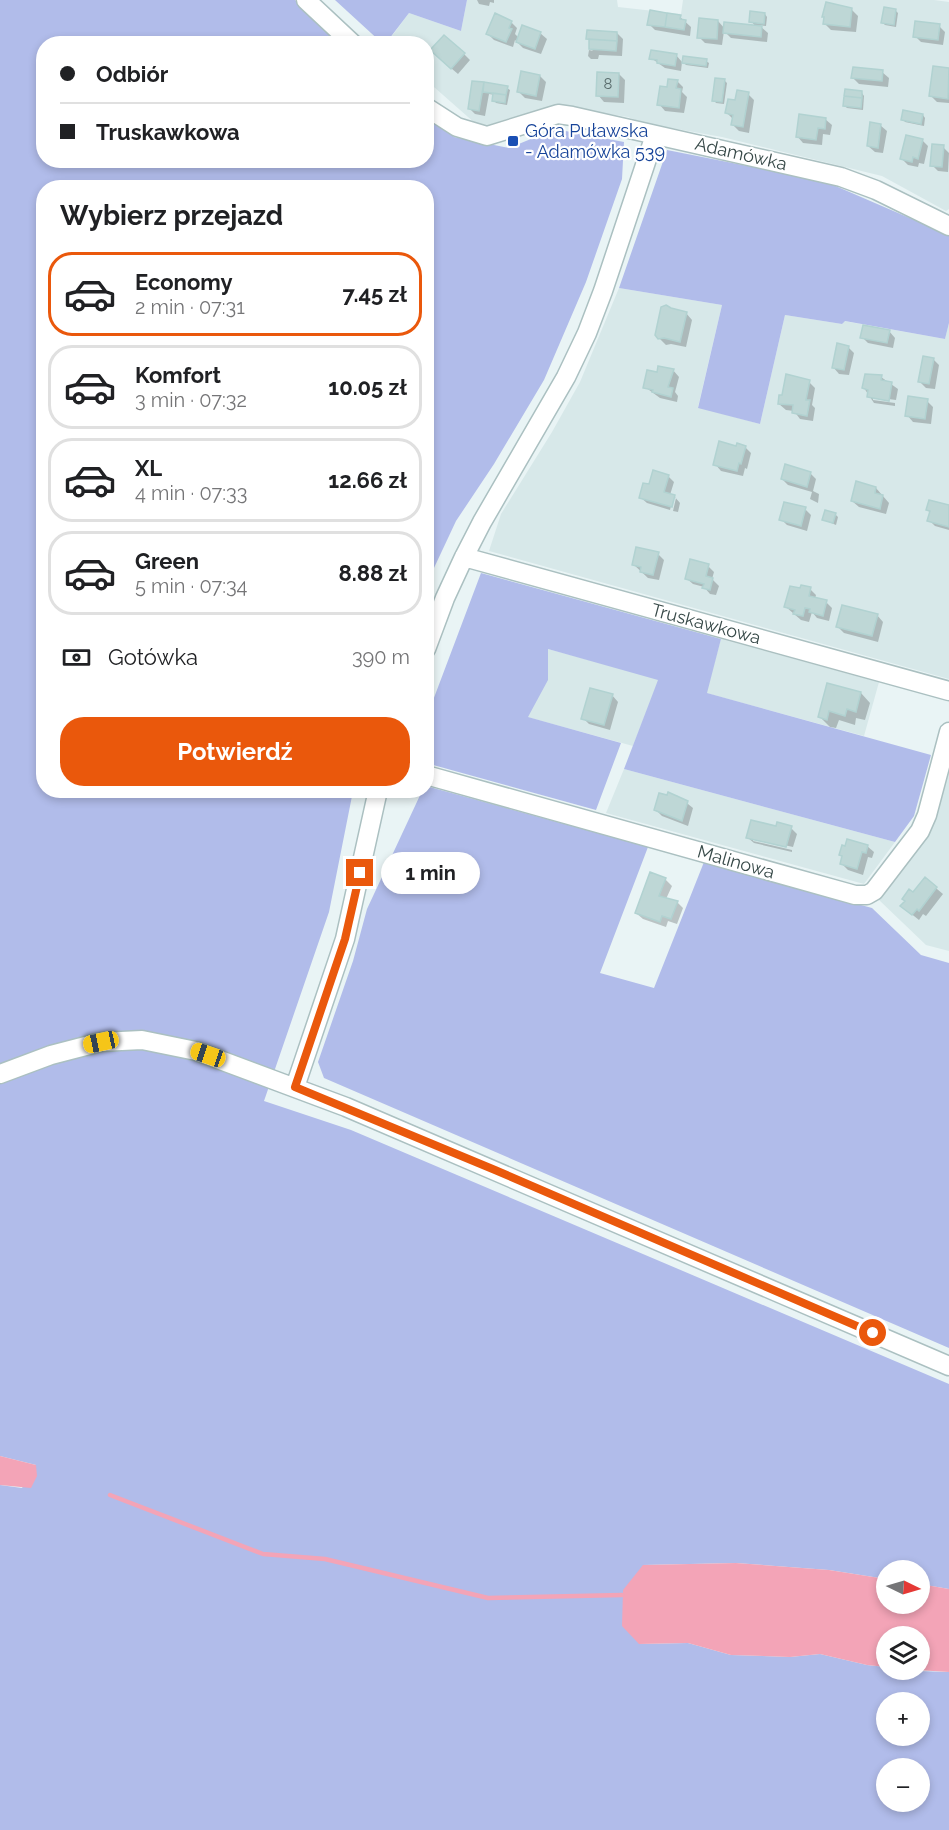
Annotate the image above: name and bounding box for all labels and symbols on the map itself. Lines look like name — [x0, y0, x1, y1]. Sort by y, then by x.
house number: 8 — [604, 75, 613, 93]
place label: Góra Puławska - Adamówka 539 — [525, 120, 665, 162]
street label: Adamówka — [693, 133, 789, 174]
marker: Góra Puławska - Adamówka 539 — [506, 134, 520, 148]
street label: Truskawkowa — [649, 599, 763, 648]
street label: Malinowa — [695, 840, 777, 883]
callout: 1 min — [381, 852, 480, 894]
route end — [346, 859, 373, 886]
car — [82, 1029, 120, 1055]
car — [188, 1041, 228, 1069]
route start — [859, 1319, 886, 1346]
north arrow — [876, 1560, 930, 1614]

